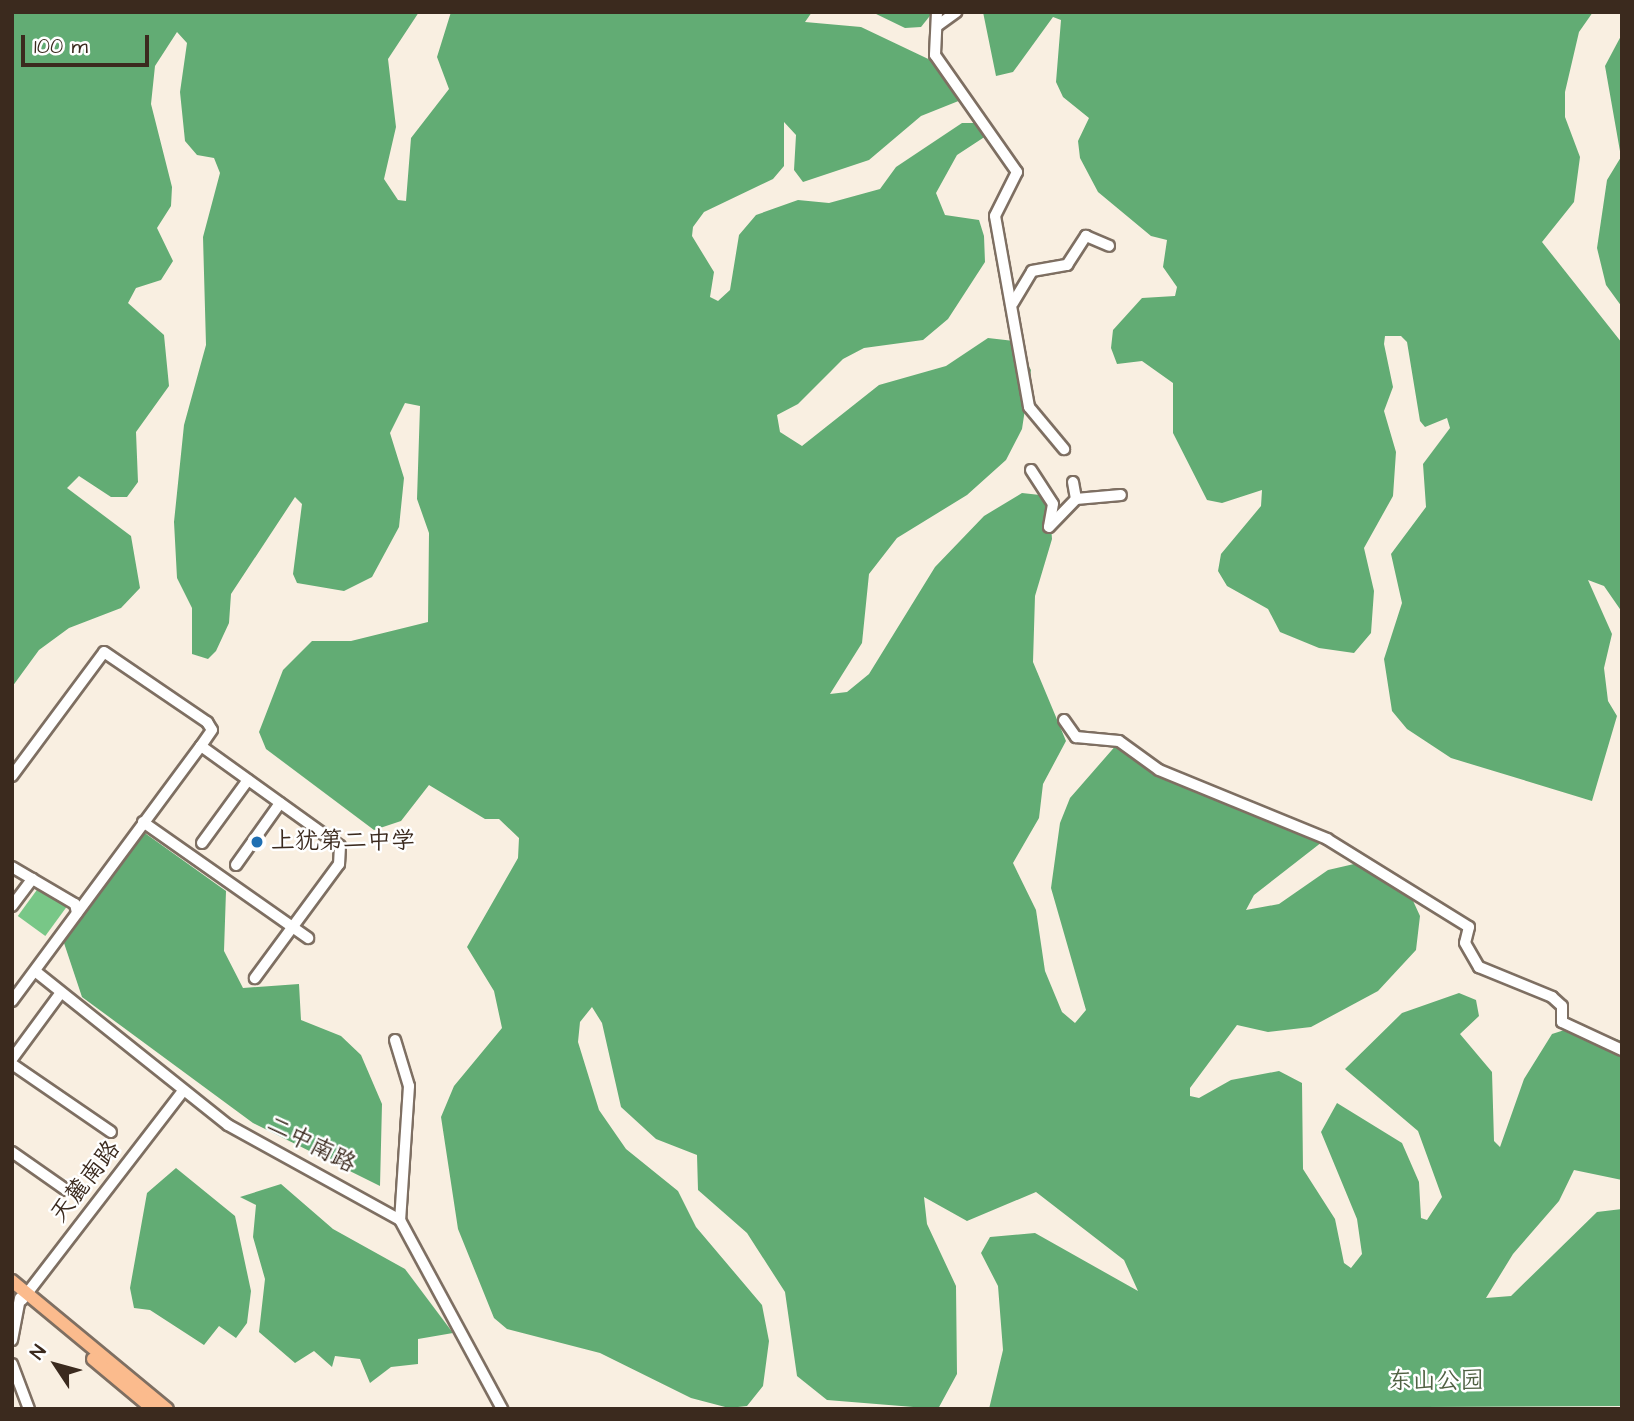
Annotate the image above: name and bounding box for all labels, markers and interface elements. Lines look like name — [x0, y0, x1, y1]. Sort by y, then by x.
scale bar — [24, 21, 152, 65]
text: 100 m — [34, 32, 88, 61]
place label: 上犹第二中学 — [271, 828, 415, 856]
marker: 上犹第二中学 — [249, 834, 265, 850]
street label: 二中南路 — [262, 1110, 360, 1180]
street label: 天麓南路 — [45, 1135, 127, 1229]
north arrow — [21, 1330, 91, 1400]
text: N — [24, 1340, 53, 1365]
park label: 东山公园 — [1388, 1368, 1484, 1396]

